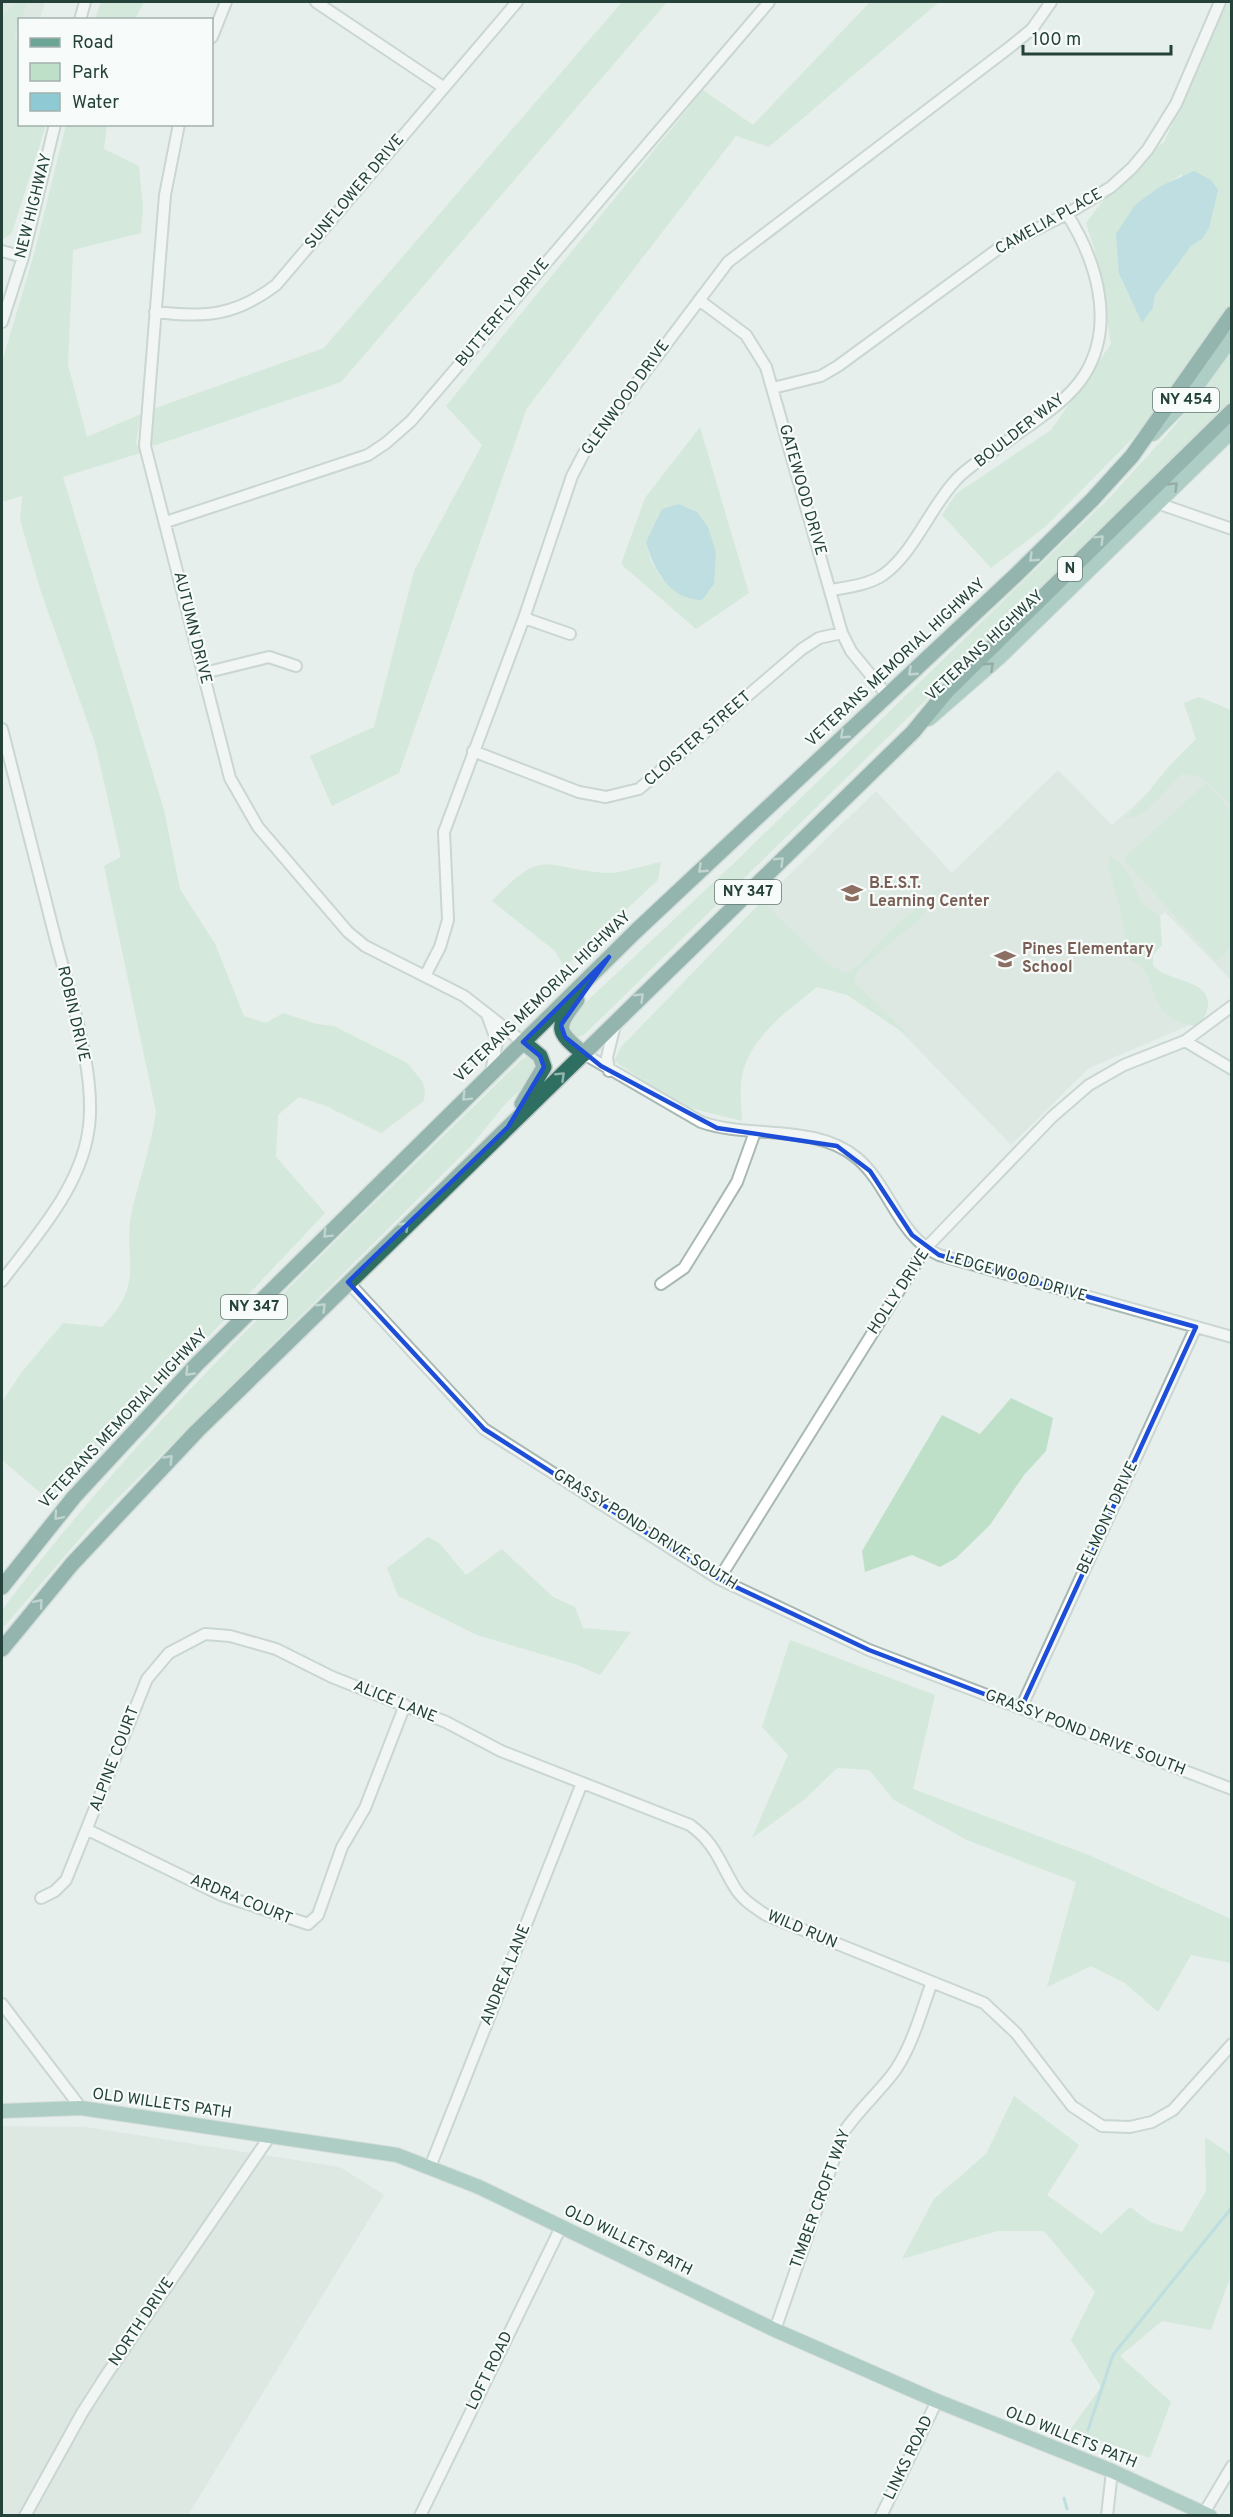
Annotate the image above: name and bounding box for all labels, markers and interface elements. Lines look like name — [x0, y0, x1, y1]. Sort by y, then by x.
legend — [18, 18, 213, 126]
scale bar — [1023, 18, 1172, 56]
text: 100 m — [1032, 29, 1081, 52]
text: Road — [72, 32, 114, 55]
text: Park — [72, 62, 109, 85]
text: Water — [72, 92, 119, 115]
street label: SUNFLOWER DRIVE — [301, 130, 409, 254]
street label: NEW HIGHWAY — [11, 151, 57, 261]
street label: CAMELIA PLACE — [992, 184, 1106, 260]
street label: BUTTERFLY DRIVE — [452, 255, 554, 371]
street label: GLENWOOD DRIVE — [577, 336, 675, 460]
road number: NY 454 — [1153, 388, 1219, 412]
street label: BOULDER WAY — [971, 390, 1069, 472]
street label: GATEWOOD DRIVE — [774, 422, 830, 558]
one-way arrow — [1168, 482, 1178, 493]
one-way arrow — [1094, 535, 1104, 546]
one-way arrow — [1030, 551, 1041, 562]
road number: N — [1058, 557, 1082, 581]
street label: AUTUMN DRIVE — [168, 570, 216, 686]
street label: VETERANS MEMORIAL HIGHWAY — [802, 574, 990, 752]
street label: VETERANS HIGHWAY — [922, 586, 1048, 706]
one-way arrow — [982, 663, 993, 674]
one-way arrow — [909, 665, 919, 676]
street label: CLOISTER STREET — [640, 687, 756, 791]
one-way arrow — [840, 728, 851, 739]
one-way arrow — [772, 858, 783, 869]
one-way arrow — [698, 862, 709, 873]
place label: B.E.S.T. Learning Center — [869, 874, 990, 912]
road number: NY 347 — [715, 880, 781, 904]
school or university icon: B.E.S.T. Learning Center — [840, 881, 864, 905]
street label: VETERANS MEMORIAL HIGHWAY — [450, 907, 636, 1087]
place label: Pines Elementary School — [1022, 940, 1154, 978]
school or university icon: Pines Elementary School — [993, 947, 1017, 971]
street label: ROBIN DRIVE — [52, 964, 94, 1064]
one-way arrow — [633, 994, 644, 1005]
one-way arrow — [553, 1072, 564, 1083]
one-way arrow — [463, 1090, 474, 1101]
one-way arrow — [398, 1223, 409, 1234]
one-way arrow — [324, 1227, 335, 1238]
street label: HOLLY DRIVE — [864, 1245, 934, 1339]
street label: LEDGEWOOD DRIVE — [943, 1247, 1089, 1307]
road number: NY 347 — [221, 1295, 287, 1319]
one-way arrow — [315, 1304, 326, 1315]
street label: VETERANS MEMORIAL HIGHWAY — [35, 1325, 213, 1513]
one-way arrow — [186, 1365, 197, 1376]
one-way arrow — [162, 1455, 173, 1465]
street label: BELMONT DRIVE — [1073, 1458, 1143, 1578]
street label: GRASSY POND DRIVE SOUTH — [549, 1465, 741, 1595]
one-way arrow — [54, 1509, 65, 1520]
one-way arrow — [31, 1599, 42, 1610]
street label: ALICE LANE — [350, 1676, 440, 1728]
street label: GRASSY POND DRIVE SOUTH — [982, 1685, 1188, 1781]
street label: ALPINE COURT — [86, 1704, 144, 1814]
street label: ARDRA COURT — [187, 1870, 295, 1930]
street label: WILD RUN — [764, 1906, 840, 1954]
street label: ANDREA LANE — [477, 1921, 535, 2029]
street label: OLD WILLETS PATH — [91, 2084, 233, 2124]
street label: TIMBER CROFT WAY — [786, 2126, 856, 2272]
street label: OLD WILLETS PATH — [560, 2201, 696, 2281]
street label: NORTH DRIVE — [105, 2274, 179, 2370]
street label: LOFT ROAD — [462, 2328, 518, 2414]
street label: OLD WILLETS PATH — [1002, 2402, 1140, 2474]
street label: LINKS ROAD — [880, 2413, 938, 2503]

